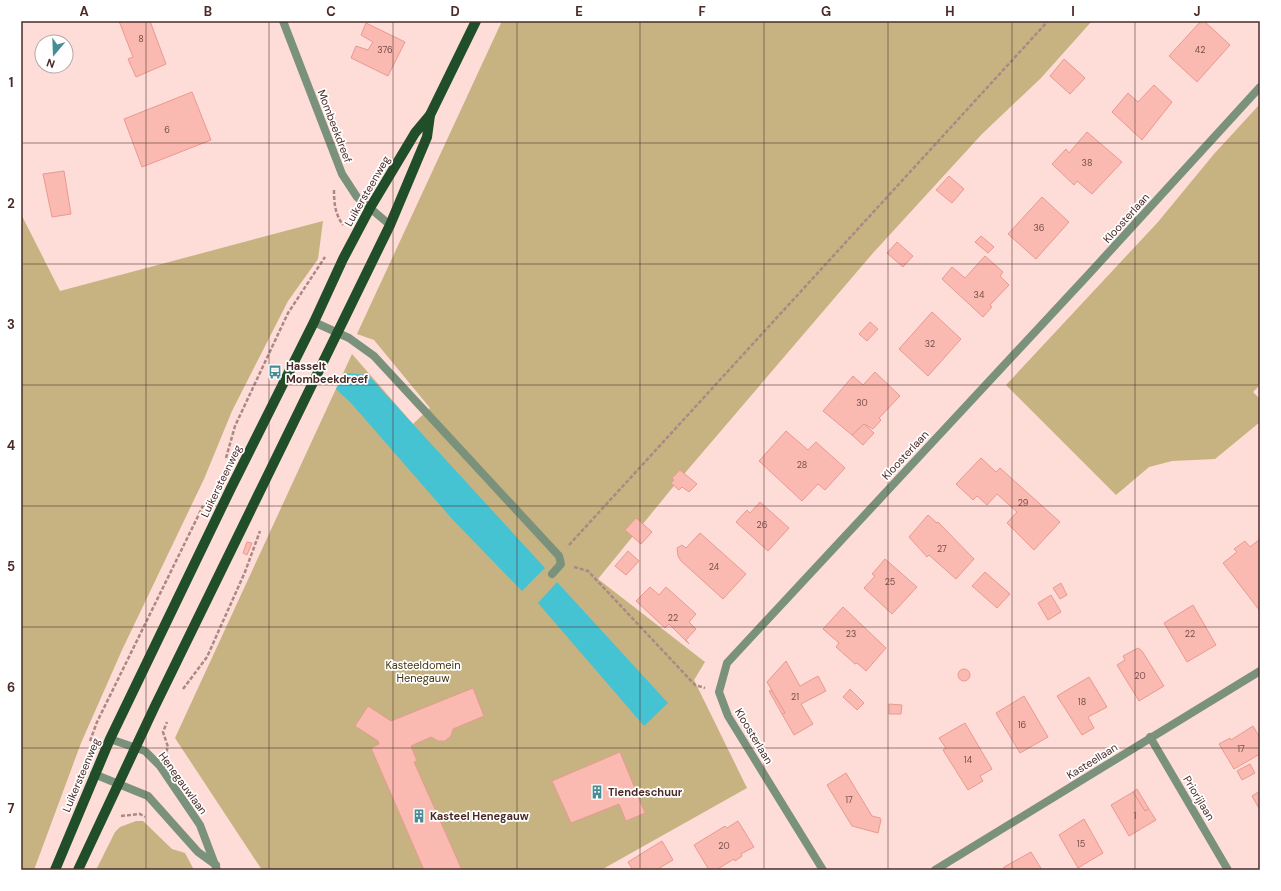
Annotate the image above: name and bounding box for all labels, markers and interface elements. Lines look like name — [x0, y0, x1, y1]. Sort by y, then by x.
text: A — [79, 3, 89, 20]
text: B — [204, 3, 212, 20]
text: C — [326, 3, 336, 20]
text: D — [450, 3, 460, 20]
text: E — [575, 3, 583, 20]
text: F — [698, 3, 706, 20]
text: G — [821, 3, 831, 20]
text: H — [945, 3, 955, 20]
text: I — [1071, 3, 1075, 20]
text: J — [1193, 3, 1201, 20]
house number: 8 — [138, 33, 144, 45]
north arrow — [34, 34, 74, 74]
house number: 376 — [377, 44, 393, 56]
house number: 42 — [1195, 44, 1205, 56]
text: N — [45, 56, 57, 71]
text: 1 — [9, 74, 13, 91]
street label: Mombeekdreef — [315, 87, 355, 165]
house number: 6 — [164, 124, 170, 136]
street label: Luikersteenweg — [341, 153, 393, 229]
house number: 38 — [1082, 157, 1092, 169]
street label: Kloosterlaan — [1100, 190, 1152, 246]
text: 2 — [7, 195, 15, 212]
house number: 36 — [1034, 222, 1045, 234]
house number: 34 — [974, 289, 985, 301]
text: 3 — [7, 316, 15, 333]
house number: 32 — [925, 338, 935, 350]
place label: Hasselt Mombeekdreef — [286, 359, 368, 386]
bus stop icon: Hasselt Mombeekdreef — [267, 364, 283, 380]
house number: 30 — [856, 397, 868, 409]
street label: Kloosterlaan — [879, 427, 931, 483]
text: 4 — [7, 437, 15, 454]
street label: Luikersteenweg — [197, 442, 245, 520]
house number: 28 — [797, 459, 807, 471]
house number: 29 — [1018, 497, 1029, 509]
house number: 26 — [757, 519, 768, 531]
house number: 27 — [937, 543, 947, 555]
text: 5 — [7, 558, 15, 575]
house number: 24 — [709, 561, 720, 573]
house number: 25 — [885, 576, 895, 588]
house number: 22 — [668, 612, 678, 624]
house number: 23 — [846, 628, 856, 640]
house number: 22 — [1185, 628, 1195, 640]
park label: Kasteeldomein Henegauw — [386, 658, 460, 685]
house number: 20 — [1134, 670, 1146, 682]
text: 6 — [7, 679, 15, 696]
house number: 21 — [791, 691, 799, 703]
house number: 18 — [1078, 696, 1086, 708]
street label: Kloosterlaan — [732, 706, 776, 766]
house number: 16 — [1018, 719, 1027, 731]
street label: Luikersteenweg — [59, 736, 103, 814]
street label: Kasteellaan — [1064, 740, 1120, 782]
house number: 17 — [1237, 743, 1245, 755]
street label: Henegauwlaan — [156, 749, 210, 817]
house number: 14 — [964, 754, 973, 766]
street label: Priorijlaan — [1180, 773, 1218, 823]
building icon: Tiendeschuur — [589, 784, 605, 800]
place label: Tiendeschuur — [608, 785, 683, 799]
house number: 17 — [845, 794, 853, 806]
text: 7 — [8, 800, 15, 817]
building icon: Kasteel Henegauw — [411, 808, 427, 824]
place label: Kasteel Henegauw — [430, 809, 529, 823]
house number: 1 — [1134, 810, 1137, 822]
house number: 15 — [1077, 838, 1085, 850]
house number: 20 — [718, 840, 730, 852]

